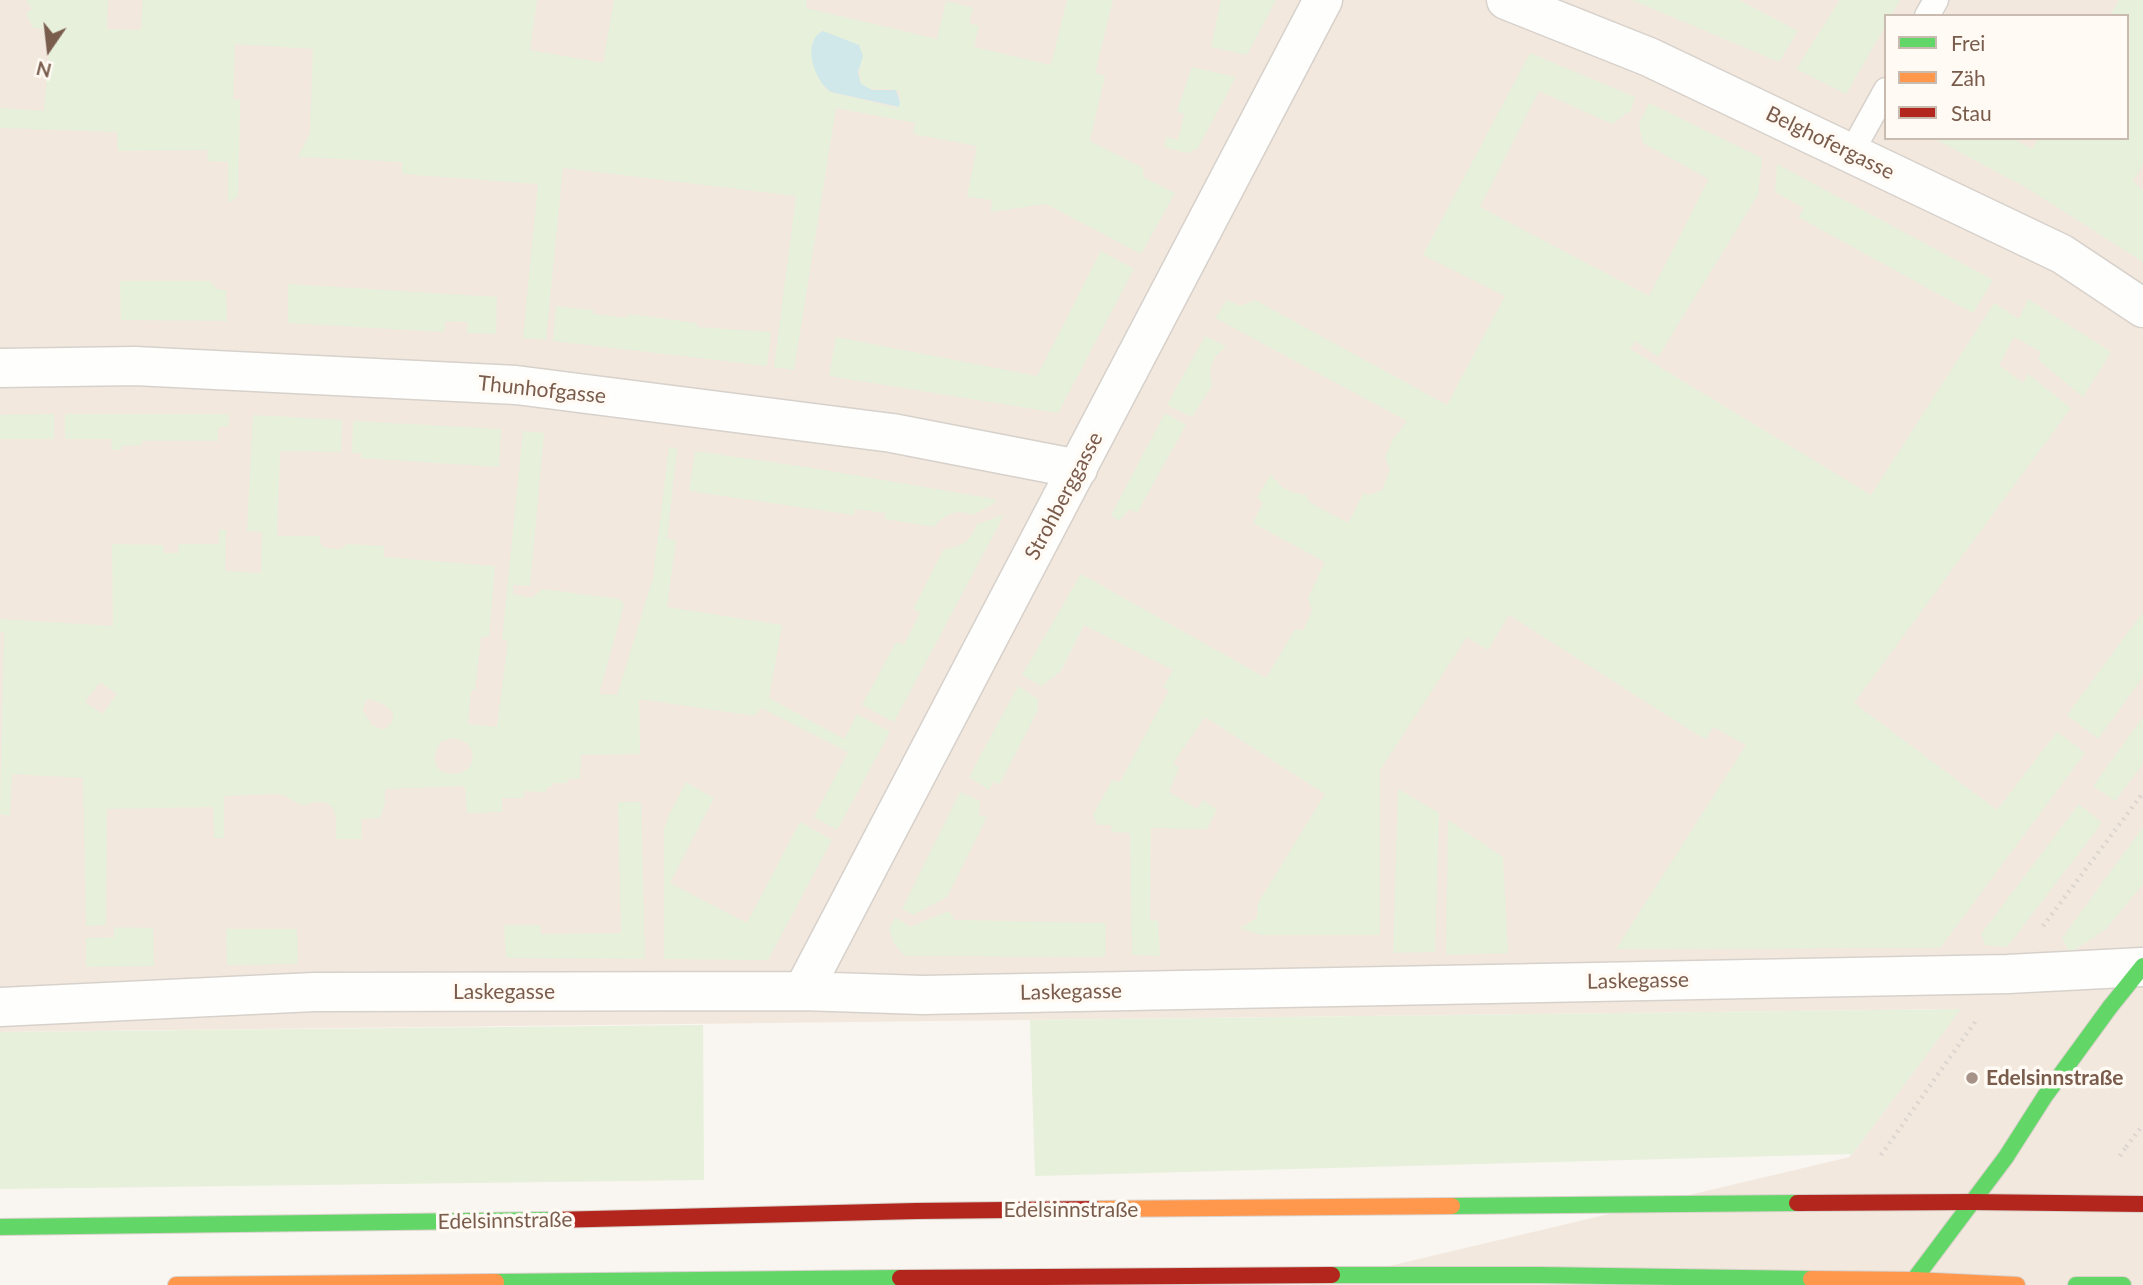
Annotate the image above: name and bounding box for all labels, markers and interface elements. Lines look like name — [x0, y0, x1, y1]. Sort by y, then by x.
north arrow — [14, 14, 84, 84]
legend — [1884, 14, 2129, 140]
text: Frei — [1951, 30, 1985, 55]
text: N — [34, 57, 54, 83]
text: Zäh — [1951, 65, 1986, 90]
text: Stau — [1951, 100, 1992, 125]
street label: Belghofergasse — [1762, 101, 1898, 185]
street label: Thunhofgasse — [477, 371, 607, 409]
street label: Strohberggasse — [1020, 428, 1108, 564]
street label: Laskegasse — [1587, 968, 1689, 994]
street label: Laskegasse — [453, 979, 555, 1005]
street label: Laskegasse — [1020, 979, 1122, 1005]
place label: Edelsinnstraße — [1986, 1065, 2124, 1091]
marker: Edelsinnstraße — [1964, 1070, 1980, 1086]
street label: Edelsinnstraße — [1004, 1197, 1138, 1223]
street label: Edelsinnstraße — [437, 1207, 573, 1235]

